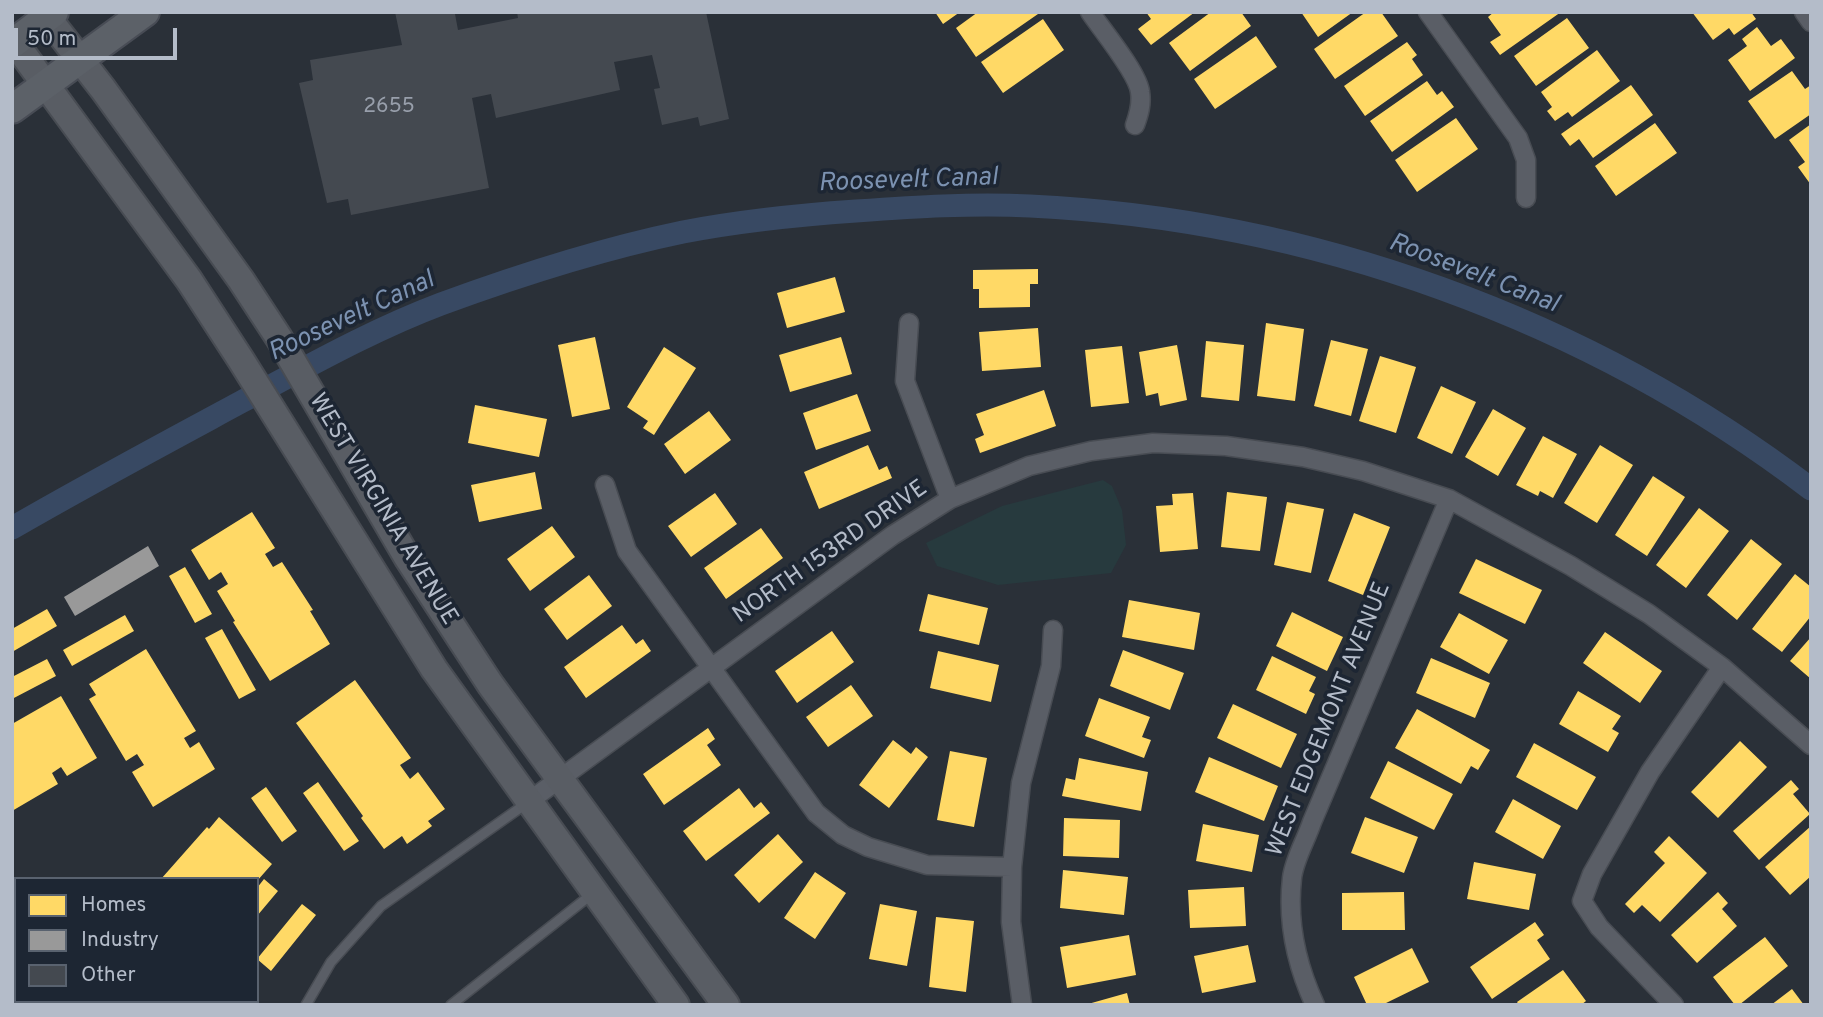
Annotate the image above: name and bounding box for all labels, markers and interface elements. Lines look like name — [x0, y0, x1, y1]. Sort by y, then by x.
scale bar — [18, 14, 180, 58]
text: 50 m — [27, 26, 76, 53]
house number: 2655 — [363, 95, 415, 121]
water label: Roosevelt Canal — [818, 163, 998, 201]
water label: Roosevelt Canal — [1384, 228, 1562, 322]
water label: Roosevelt Canal — [264, 266, 440, 370]
street label: WEST VIRGINIA AVENUE — [301, 389, 463, 631]
street label: NORTH 153RD DRIVE — [728, 475, 934, 631]
street label: WEST EDGEMONT AVENUE — [1262, 579, 1398, 861]
legend — [14, 877, 259, 1003]
text: Homes — [81, 892, 146, 919]
text: Industry — [81, 927, 159, 954]
text: Other — [81, 962, 136, 989]

